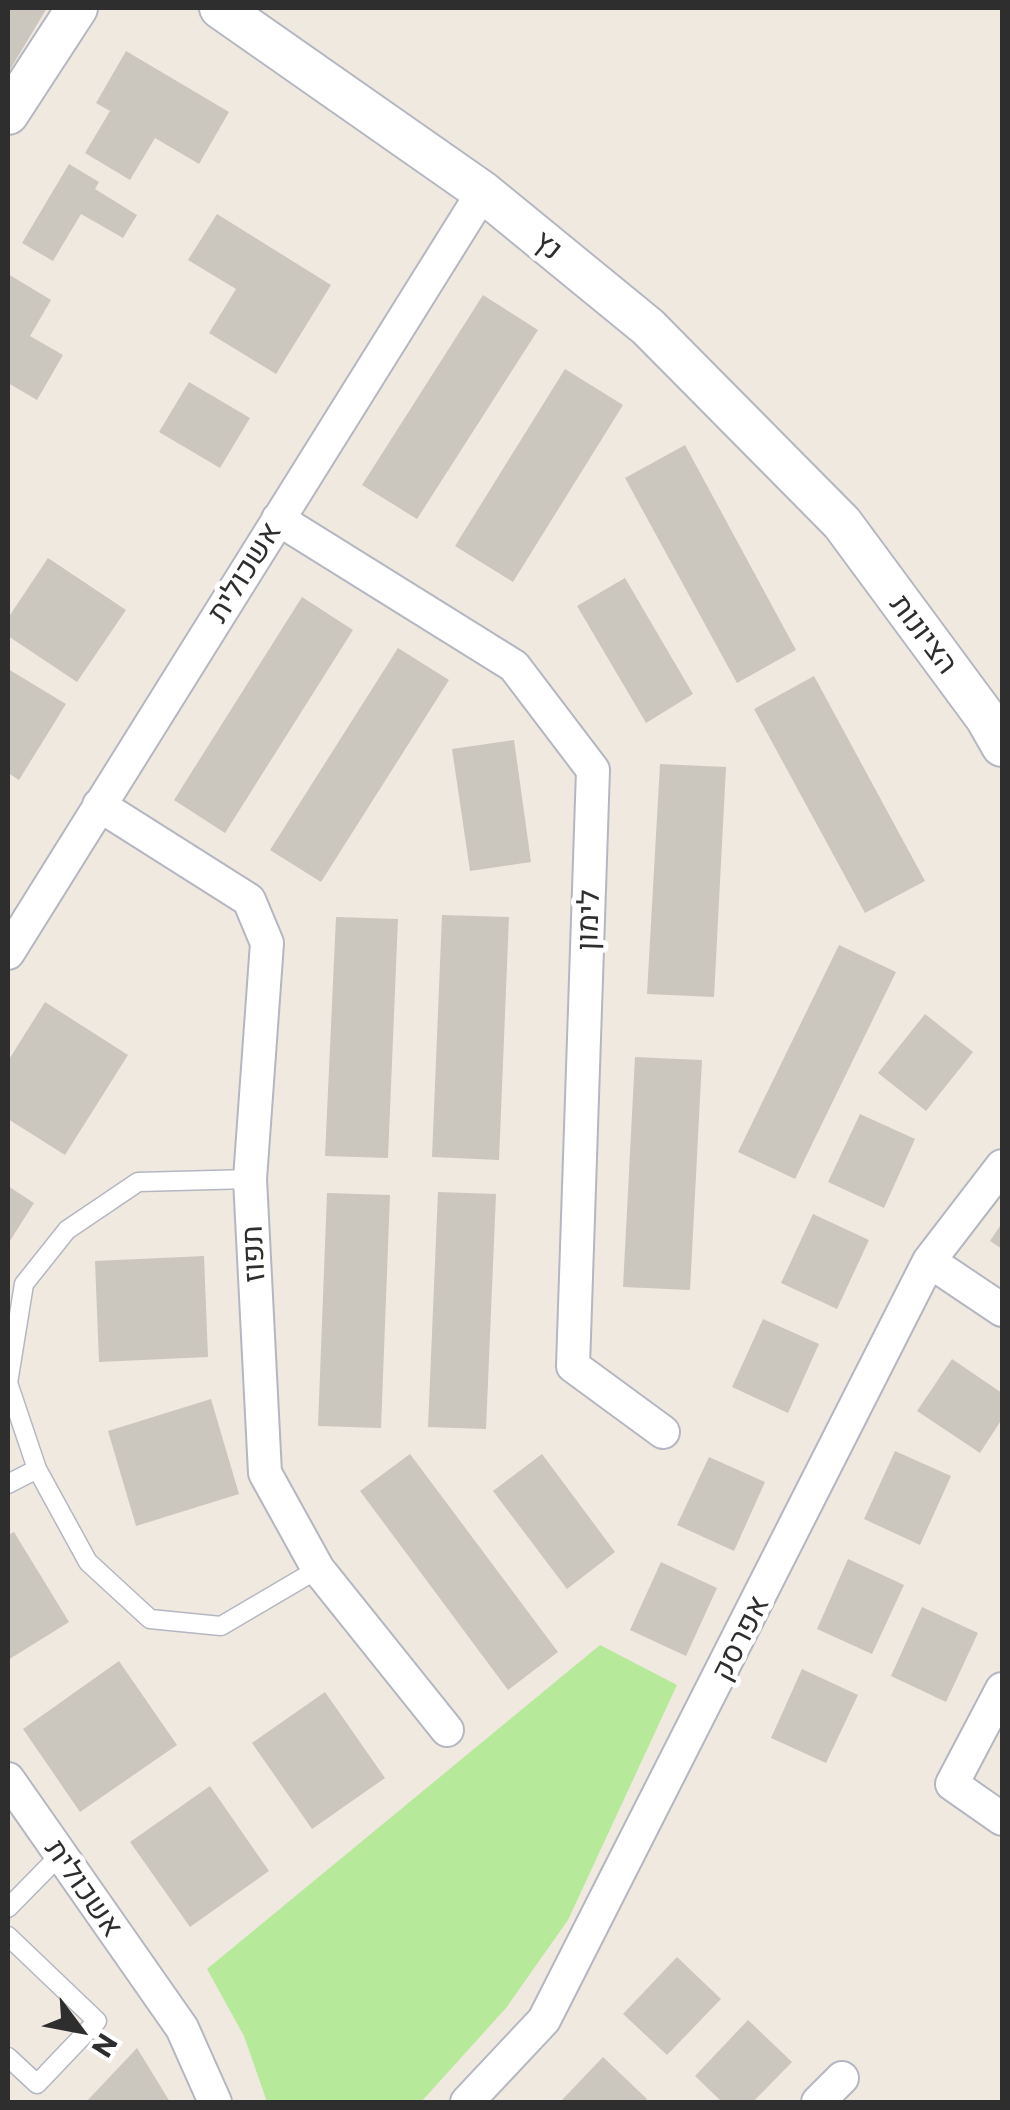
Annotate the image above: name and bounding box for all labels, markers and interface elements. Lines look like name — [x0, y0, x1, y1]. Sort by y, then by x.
street label: נץ — [526, 223, 570, 267]
street label: אשכולית — [199, 515, 289, 629]
street label: הציונות — [882, 587, 966, 681]
street label: לימון — [569, 889, 607, 951]
street label: תפוז — [234, 1225, 272, 1283]
street label: אפרסק — [703, 1589, 777, 1687]
street label: אשכולית — [37, 1832, 131, 1944]
north arrow — [30, 1980, 130, 2080]
text: N — [85, 2028, 125, 2064]

